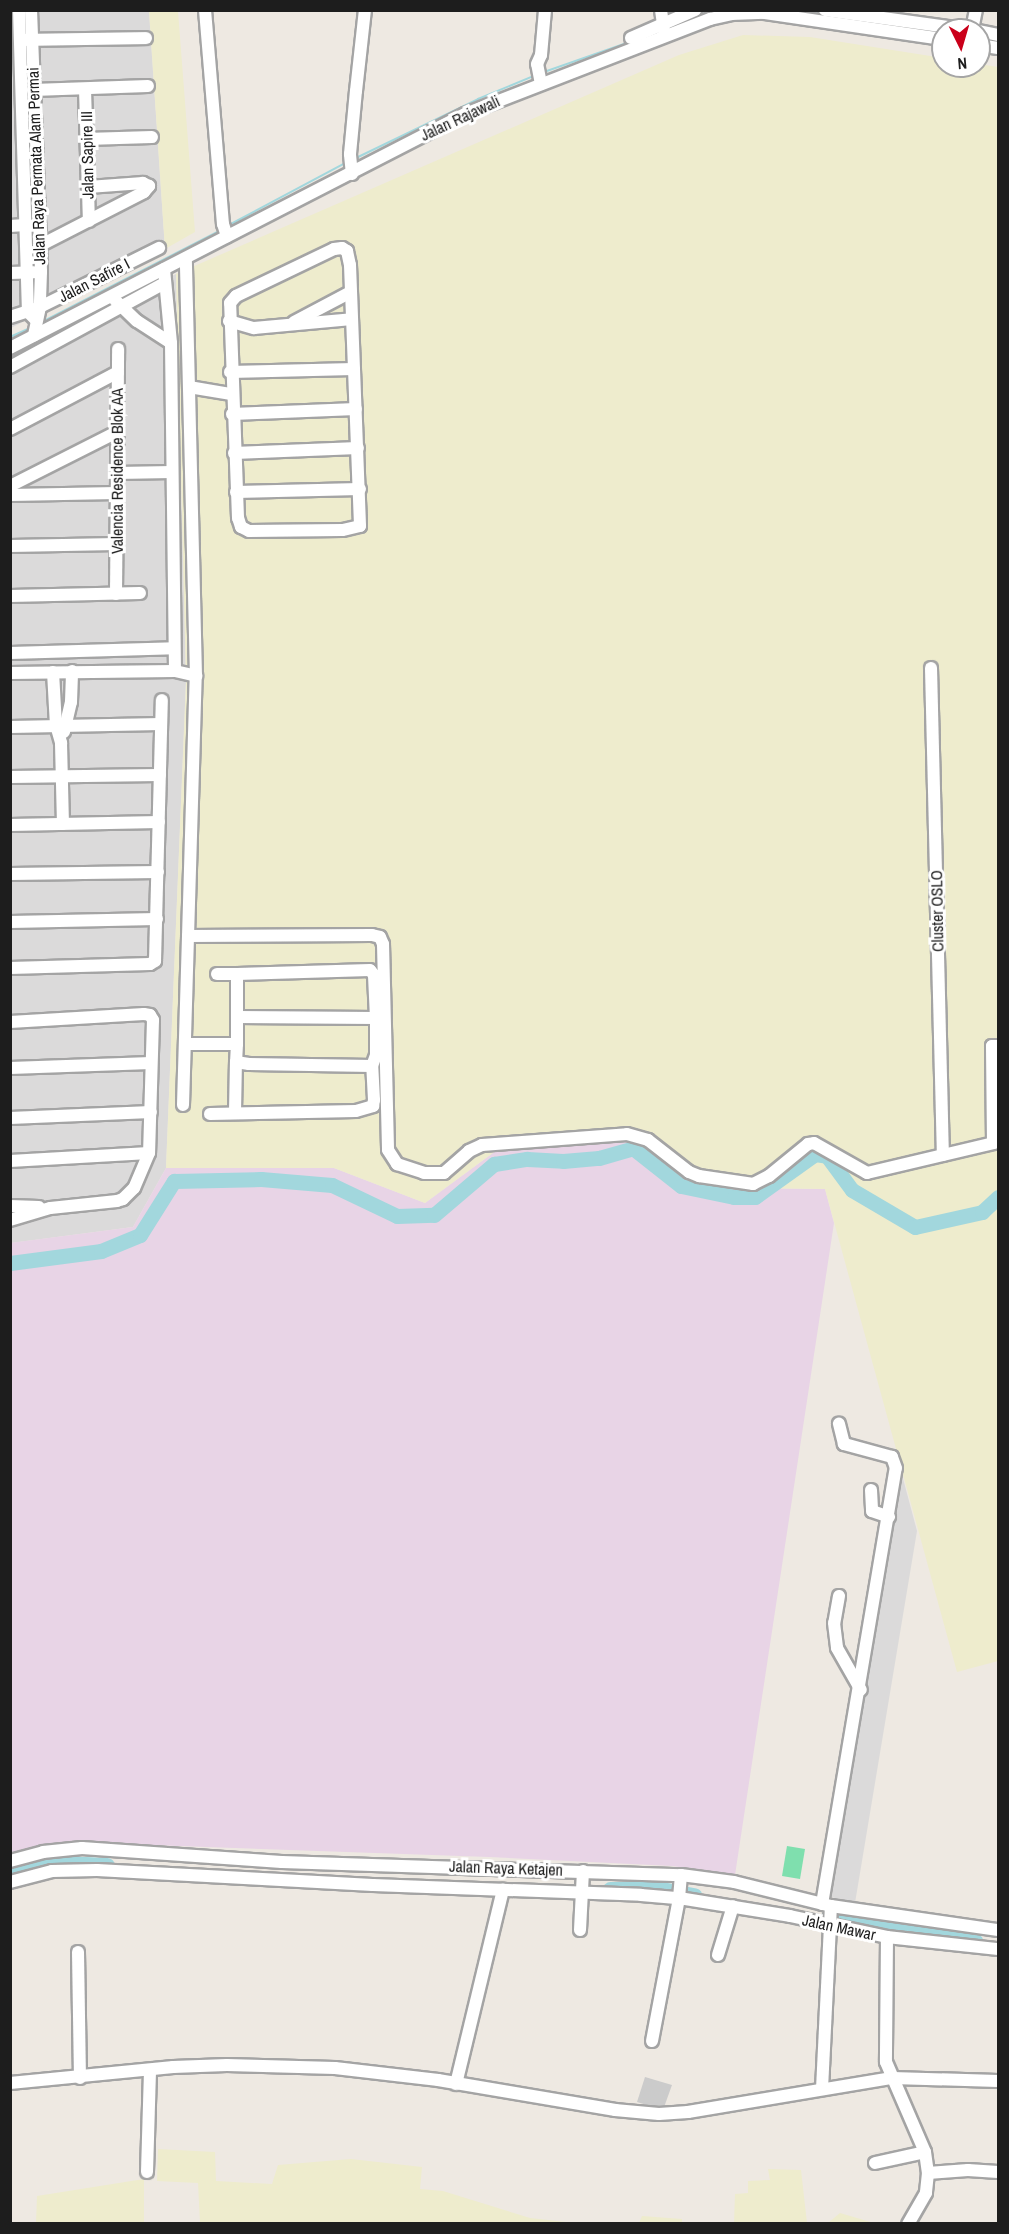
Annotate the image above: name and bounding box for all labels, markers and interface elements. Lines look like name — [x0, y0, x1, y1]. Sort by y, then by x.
north arrow — [931, 18, 991, 78]
text: N — [957, 53, 968, 75]
street label: Jalan Raya Permata Alam Permai — [23, 67, 49, 265]
street label: Jalan Rajawali — [417, 91, 503, 145]
street label: Jalan Sapire III — [77, 111, 97, 199]
street label: Jalan Safire I — [55, 254, 133, 306]
street label: Valencia Residence Blok AA — [107, 388, 127, 554]
street label: Cluster OSLO — [927, 870, 947, 952]
street label: Jalan Raya Ketajen — [449, 1856, 563, 1880]
street label: Jalan Mawar — [801, 1910, 877, 1944]

